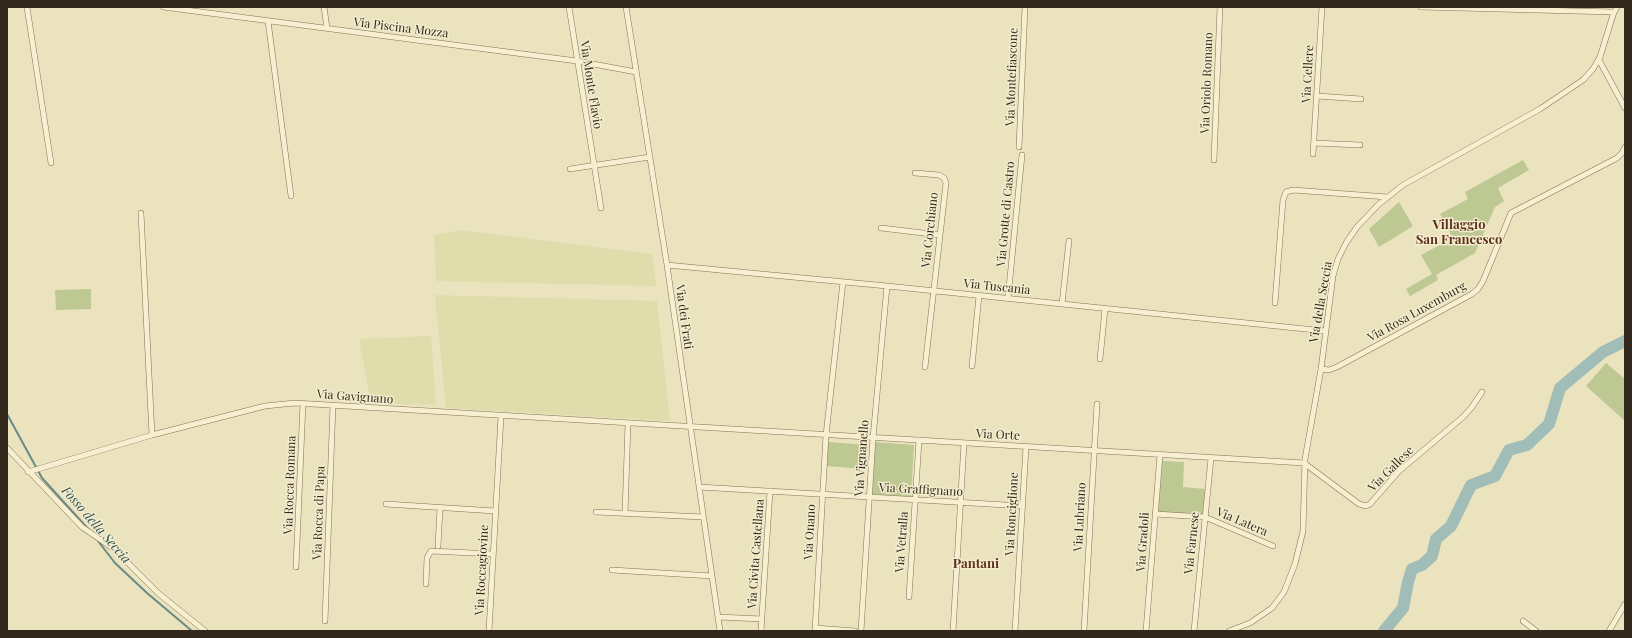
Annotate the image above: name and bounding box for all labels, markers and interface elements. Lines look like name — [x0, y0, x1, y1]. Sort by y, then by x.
street label: Via Piscina Mozza — [353, 15, 449, 41]
street label: Via Montefiascone — [1003, 28, 1021, 126]
street label: Via Oriolo Romano — [1198, 32, 1216, 134]
street label: Via Monte Flavio — [577, 40, 605, 130]
street label: Via Cellere — [1299, 45, 1317, 103]
street label: Via Grotte di Castro — [994, 161, 1018, 267]
street label: Via Corchiano — [919, 192, 941, 268]
district label: Villaggio San Francesco — [1416, 217, 1502, 248]
street label: Via della Seccia — [1307, 260, 1335, 344]
street label: Via Tuscania — [963, 276, 1031, 298]
street label: Via Rosa Luxemburg — [1365, 279, 1469, 345]
street label: Via dei Frati — [672, 284, 696, 350]
street label: Via Gavignano — [316, 387, 394, 407]
street label: Via Vignanello — [852, 419, 872, 497]
street label: Via Orte — [976, 427, 1020, 443]
street label: Via Rocca Romana — [281, 435, 299, 535]
street label: Via Gallese — [1365, 443, 1417, 495]
street label: Via Rocca di Papa — [310, 466, 328, 560]
street label: Via Ronciglione — [1003, 472, 1021, 556]
street label: Via Graffignano — [879, 481, 963, 499]
street label: Via Lubriano — [1071, 482, 1089, 552]
water label: Fosso della Seccia — [58, 483, 134, 567]
street label: Via Civita Castellana — [745, 499, 767, 609]
street label: Via Onano — [801, 504, 819, 560]
street label: Via Latera — [1214, 505, 1270, 539]
street label: Via Vetralla — [893, 511, 911, 573]
street label: Via Farnese — [1182, 511, 1202, 575]
street label: Via Gradoli — [1134, 512, 1152, 572]
street label: Via Roccagiovine — [472, 524, 492, 616]
district label: Pantani — [953, 556, 999, 572]

